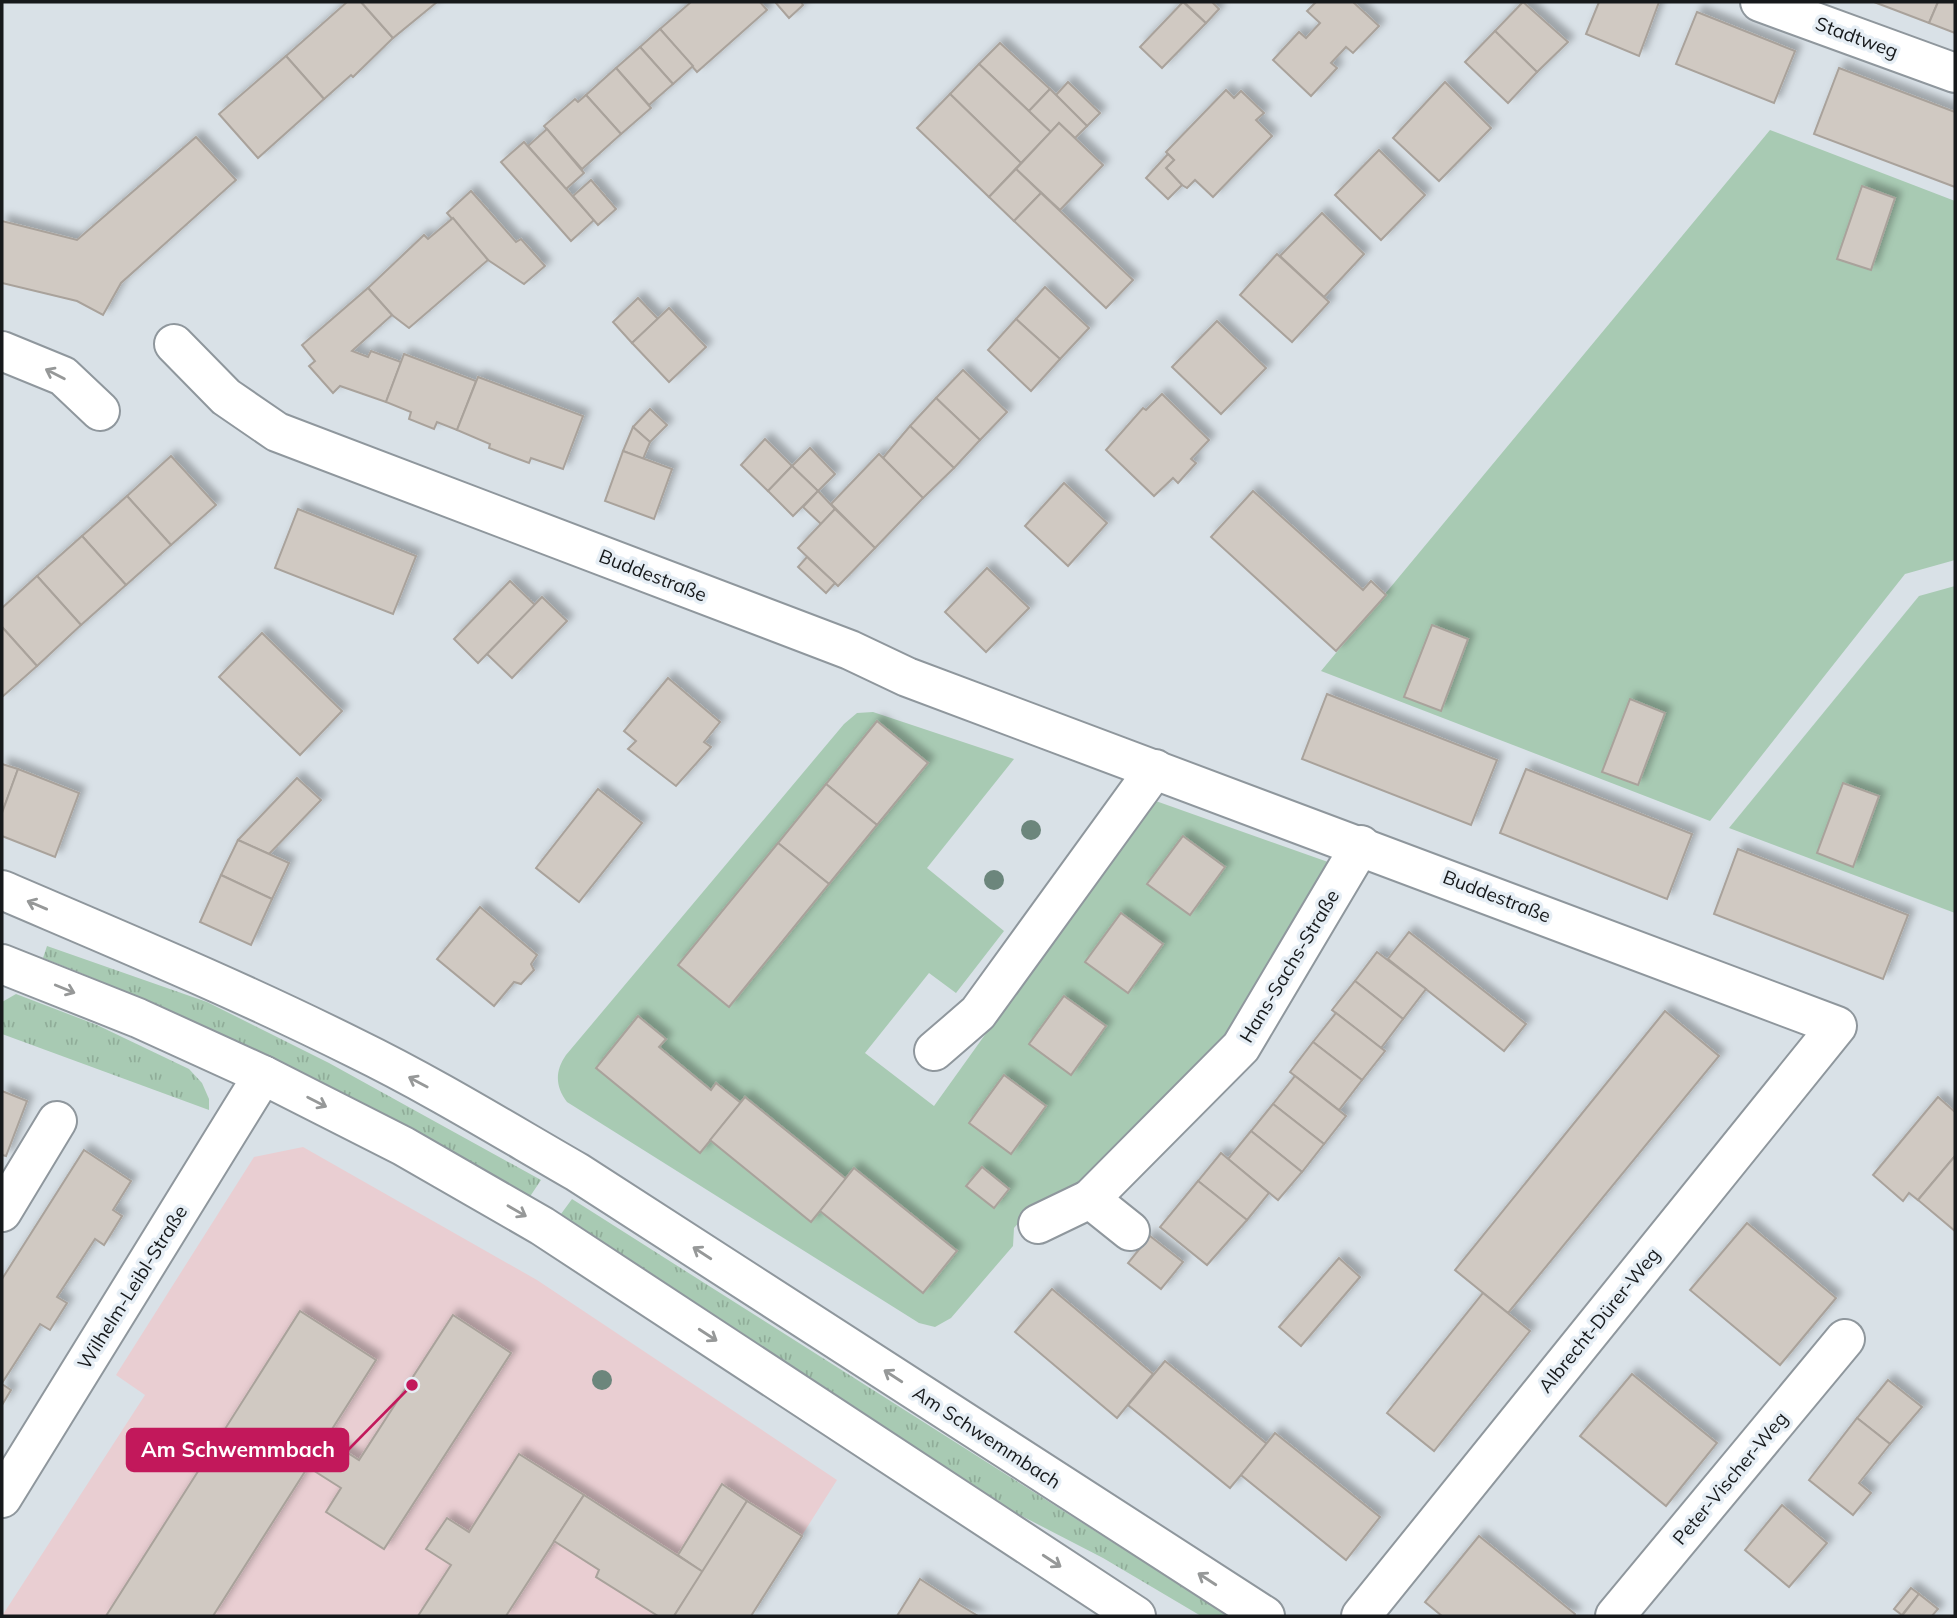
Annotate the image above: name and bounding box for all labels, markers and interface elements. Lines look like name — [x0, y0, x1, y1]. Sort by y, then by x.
street label: Stadtweg — [1812, 11, 1902, 63]
one-way arrow — [45, 366, 66, 380]
street label: Buddestraße — [596, 543, 710, 607]
street label: Buddestraße — [1440, 864, 1554, 928]
street label: Hans-Sachs-Straße — [1234, 885, 1344, 1047]
one-way arrow — [27, 898, 48, 911]
one-way arrow — [54, 983, 76, 996]
one-way arrow — [409, 1075, 429, 1089]
one-way arrow — [306, 1096, 327, 1110]
street label: Wilhelm-Leibl-Straße — [72, 1201, 192, 1373]
one-way arrow — [506, 1204, 526, 1218]
street label: Albrecht-Dürer-Weg — [1533, 1243, 1665, 1397]
one-way arrow — [692, 1246, 712, 1260]
one-way arrow — [698, 1328, 717, 1342]
one-way arrow — [883, 1369, 903, 1383]
street label: Am Schwemmbach — [909, 1380, 1065, 1494]
street label: Peter-Vischer-Weg — [1667, 1407, 1793, 1549]
callout: Am Schwemmbach — [127, 1429, 348, 1471]
text: Am Schwemmbach — [141, 1436, 335, 1462]
one-way arrow — [1042, 1555, 1062, 1569]
one-way arrow — [1198, 1572, 1218, 1586]

